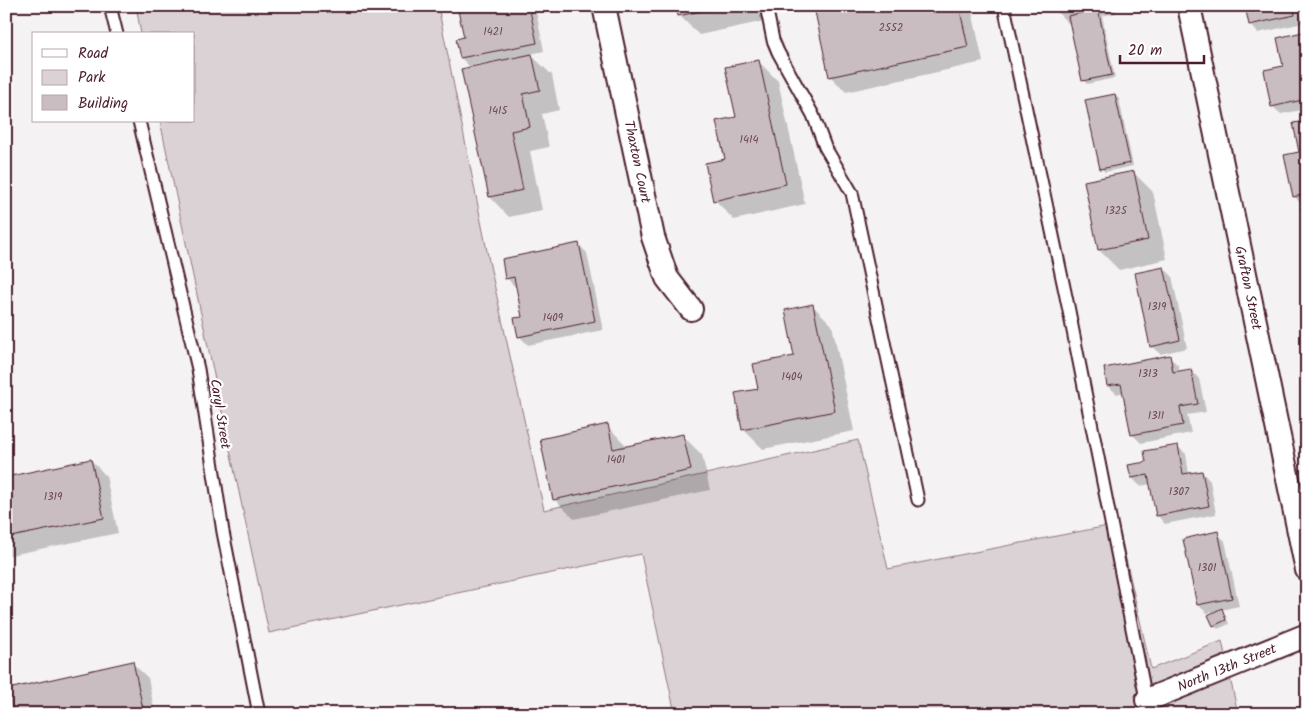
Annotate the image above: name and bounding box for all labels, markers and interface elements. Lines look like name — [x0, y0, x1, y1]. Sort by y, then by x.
house number: 2552 — [879, 19, 903, 37]
house number: 1421 — [483, 23, 503, 41]
legend — [32, 32, 195, 122]
scale bar — [1120, 32, 1204, 64]
text: 20 m — [1128, 39, 1162, 63]
text: Road — [78, 42, 109, 66]
text: Park — [78, 66, 106, 90]
text: Building — [78, 92, 128, 116]
house number: 1415 — [489, 102, 509, 120]
street label: Thaxton Court — [618, 119, 657, 206]
house number: 1414 — [739, 131, 759, 149]
house number: 1325 — [1105, 202, 1128, 220]
street label: Grafton Street — [1228, 244, 1268, 333]
house number: 1319 — [1148, 298, 1167, 316]
house number: 1409 — [543, 309, 564, 327]
house number: 1313 — [1138, 365, 1158, 383]
house number: 1404 — [781, 368, 803, 386]
street label: Caryl Street — [204, 377, 236, 451]
house number: 1311 — [1148, 407, 1164, 425]
house number: 1401 — [607, 451, 625, 469]
house number: 1307 — [1169, 483, 1190, 501]
house number: 1319 — [44, 488, 63, 506]
house number: 1301 — [1198, 559, 1216, 577]
street label: North 13th Street — [1174, 638, 1281, 698]

